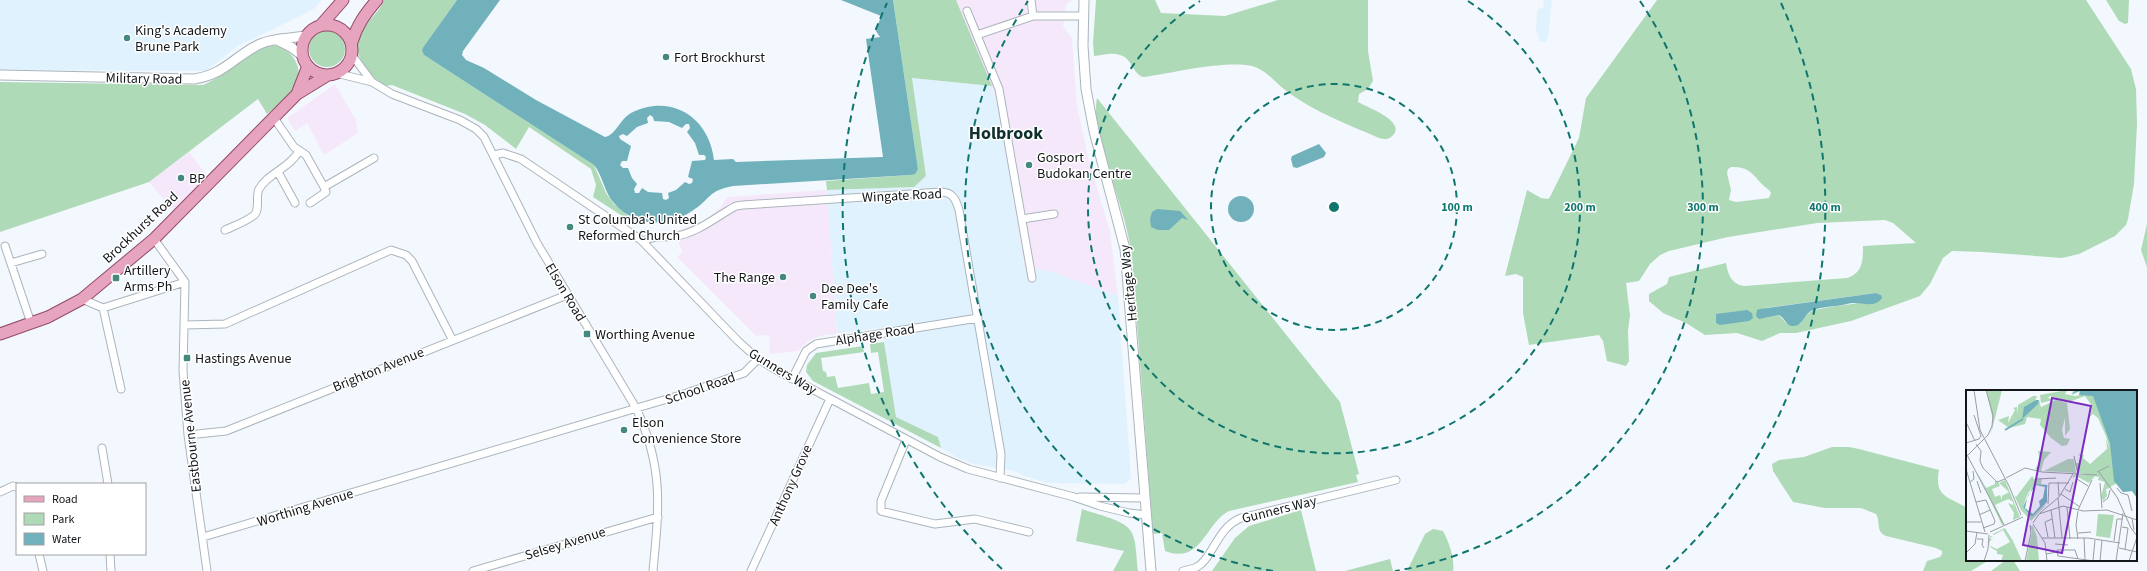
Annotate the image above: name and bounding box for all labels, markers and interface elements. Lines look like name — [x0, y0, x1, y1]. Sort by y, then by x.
place label: King's Academy Brune Park — [135, 21, 227, 57]
marker: King's Academy Brune Park — [122, 33, 132, 43]
place label: Fort Brockhurst — [674, 48, 765, 68]
marker: Fort Brockhurst — [661, 52, 671, 62]
street label: Military Road — [105, 68, 183, 90]
district label: Holbrook — [969, 121, 1043, 146]
place label: Gosport Budokan Centre — [1037, 148, 1132, 184]
marker: Gosport Budokan Centre — [1024, 160, 1034, 170]
place label: BP — [189, 169, 205, 189]
marker: BP — [176, 173, 186, 183]
street label: Wingate Road — [862, 184, 943, 208]
street label: Brockhurst Road — [98, 187, 183, 268]
text: 100 m — [1441, 199, 1473, 216]
text: 200 m — [1564, 199, 1596, 216]
text: 300 m — [1687, 199, 1719, 216]
text: 400 m — [1809, 199, 1841, 216]
centre of rings — [1327, 200, 1341, 214]
place label: St Columba's United Reformed Church — [578, 210, 697, 246]
marker: St Columba's United Reformed Church — [565, 222, 575, 232]
street label: Heritage Way — [1115, 243, 1143, 322]
street label: Elson Road — [540, 260, 590, 325]
place label: Artillery Arms Ph — [124, 261, 172, 297]
place label: The Range — [714, 268, 775, 288]
marker: The Range — [778, 272, 788, 282]
marker: Artillery Arms Ph — [111, 273, 121, 283]
place label: Dee Dee's Family Cafe — [821, 279, 888, 315]
marker: Dee Dee's Family Cafe — [808, 291, 818, 301]
street label: Alphage Road — [834, 319, 916, 351]
place label: Worthing Avenue — [595, 325, 695, 345]
marker: Worthing Avenue — [582, 329, 592, 339]
street label: Brighton Avenue — [330, 342, 427, 397]
street label: Gunners Way — [745, 344, 821, 400]
place label: Hastings Avenue — [195, 349, 292, 369]
marker: Hastings Avenue — [182, 353, 192, 363]
street label: School Road — [663, 368, 738, 410]
street label: Eastbourne Avenue — [175, 379, 207, 493]
inset map — [1966, 390, 2137, 561]
place label: Elson Convenience Store — [632, 413, 741, 449]
marker: Elson Convenience Store — [619, 425, 629, 435]
street label: Anthony Grove — [764, 442, 818, 529]
legend — [16, 483, 146, 555]
street label: Worthing Avenue — [255, 484, 356, 532]
text: Road — [52, 491, 78, 508]
street label: Gunners Way — [1240, 491, 1319, 529]
text: Park — [52, 511, 74, 528]
street label: Selsey Avenue — [523, 522, 608, 566]
text: Water — [52, 531, 82, 548]

